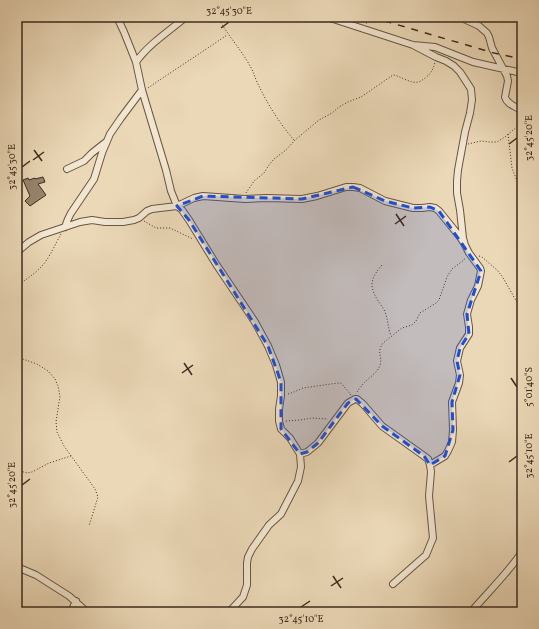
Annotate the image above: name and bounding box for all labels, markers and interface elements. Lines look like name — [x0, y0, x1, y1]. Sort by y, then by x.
text: 32°45'30"E — [206, 4, 252, 18]
text: 32°45'20"E — [522, 115, 536, 161]
text: 32°45'30"E — [5, 144, 19, 190]
text: 5°01'40"S — [522, 367, 536, 407]
text: 32°45'10"E — [522, 434, 536, 478]
text: 32°45'20"E — [5, 462, 19, 508]
text: 32°45'10"E — [279, 612, 323, 626]

